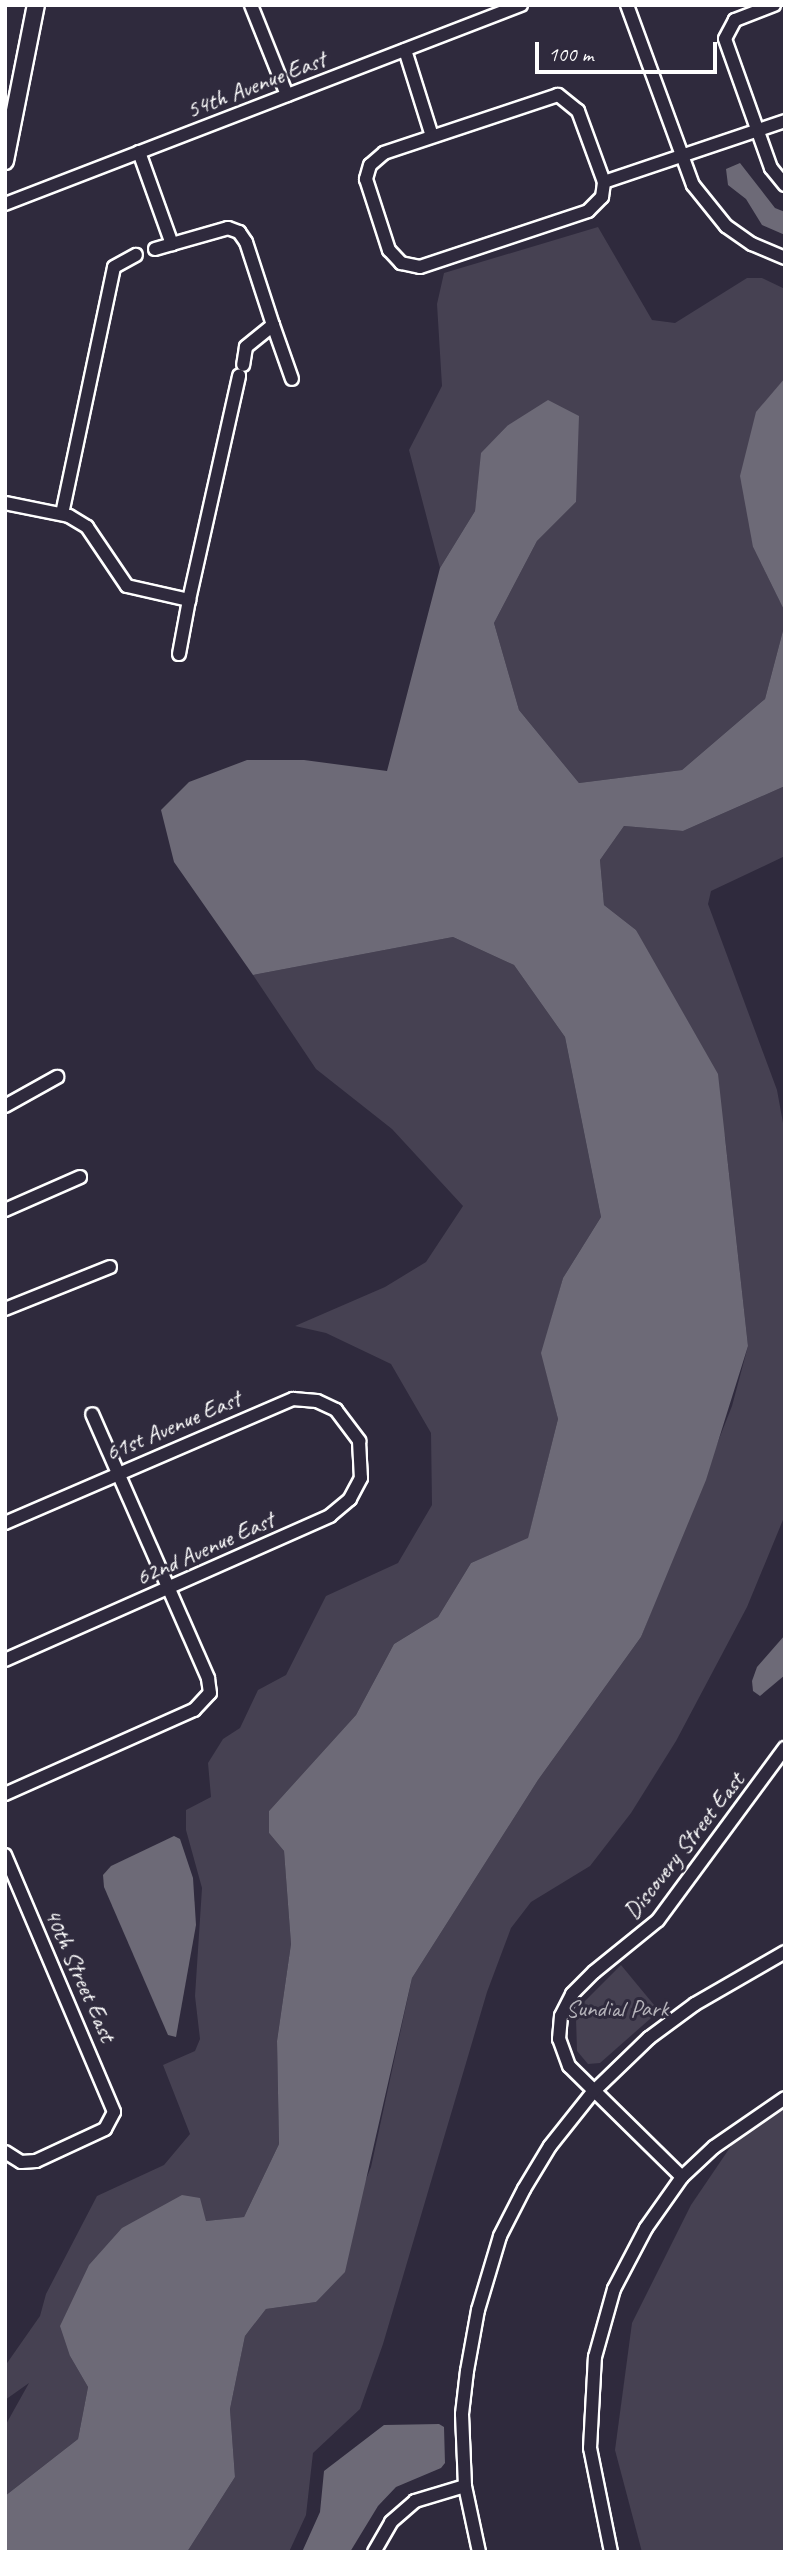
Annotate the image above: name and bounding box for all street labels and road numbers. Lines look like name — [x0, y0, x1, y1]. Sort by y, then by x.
street label: 54th Avenue East — [182, 45, 330, 125]
street label: 61st Avenue East — [101, 1385, 245, 1467]
street label: 62nd Avenue East — [132, 1506, 278, 1592]
street label: Discovery Street East — [617, 1766, 751, 1926]
street label: 40th Street East — [38, 1904, 122, 2046]

